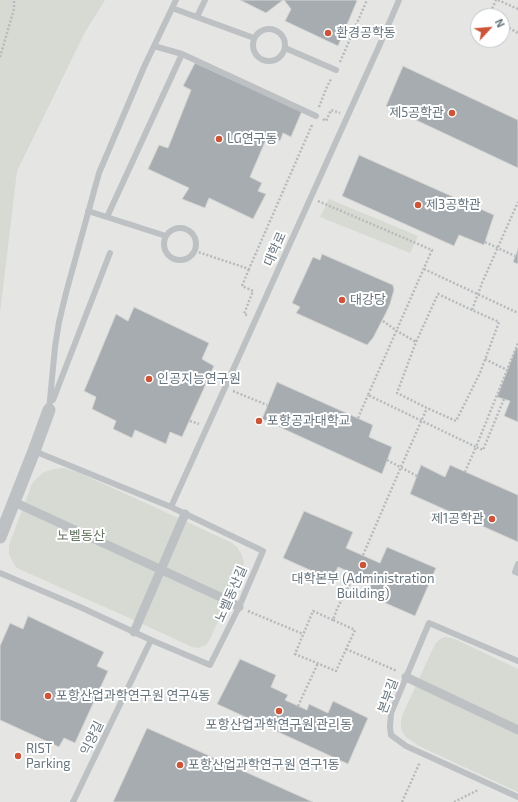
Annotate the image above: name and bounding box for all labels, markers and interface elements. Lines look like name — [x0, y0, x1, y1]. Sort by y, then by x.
north arrow — [470, 8, 510, 48]
text: N — [493, 17, 508, 29]
place label: 환경공학동 — [336, 25, 396, 41]
marker: 환경공학동 — [323, 28, 333, 38]
place label: 제5공학관 — [389, 105, 444, 121]
marker: 제5공학관 — [447, 108, 457, 118]
place label: LG연구동 — [227, 131, 278, 147]
marker: LG연구동 — [214, 134, 224, 144]
place label: 제3공학관 — [426, 197, 481, 213]
marker: 제3공학관 — [413, 200, 423, 210]
street label: 대학로 — [261, 229, 289, 269]
place label: 대강당 — [350, 292, 386, 308]
marker: 대강당 — [337, 295, 347, 305]
place label: 인공지능연구원 — [157, 371, 241, 387]
marker: 인공지능연구원 — [144, 374, 154, 384]
place label: 포항공과대학교 — [267, 413, 351, 429]
marker: 포항공과대학교 — [254, 416, 264, 426]
place label: 제1공학관 — [431, 511, 484, 527]
marker: 제1공학관 — [487, 514, 497, 524]
park label: 노벨동산 — [57, 528, 105, 544]
marker: 대학본부 (Administration Building) — [358, 560, 368, 570]
street label: 노벨동산길 — [212, 564, 250, 624]
place label: 대학본부 (Administration Building) — [291, 571, 435, 602]
street label: 본부길 — [375, 676, 401, 716]
place label: 포항산업과학연구원 연구4동 — [56, 688, 210, 704]
marker: 포항산업과학연구원 연구4동 — [43, 691, 53, 701]
marker: 포항산업과학연구원 관리동 — [274, 706, 284, 716]
place label: 포항산업과학연구원 관리동 — [206, 717, 352, 733]
street label: 익양길 — [77, 718, 107, 758]
place label: RIST Parking — [26, 741, 71, 772]
marker: RIST Parking — [13, 751, 23, 761]
place label: 포항산업과학연구원 연구1동 — [188, 757, 340, 773]
marker: 포항산업과학연구원 연구1동 — [175, 760, 185, 770]

